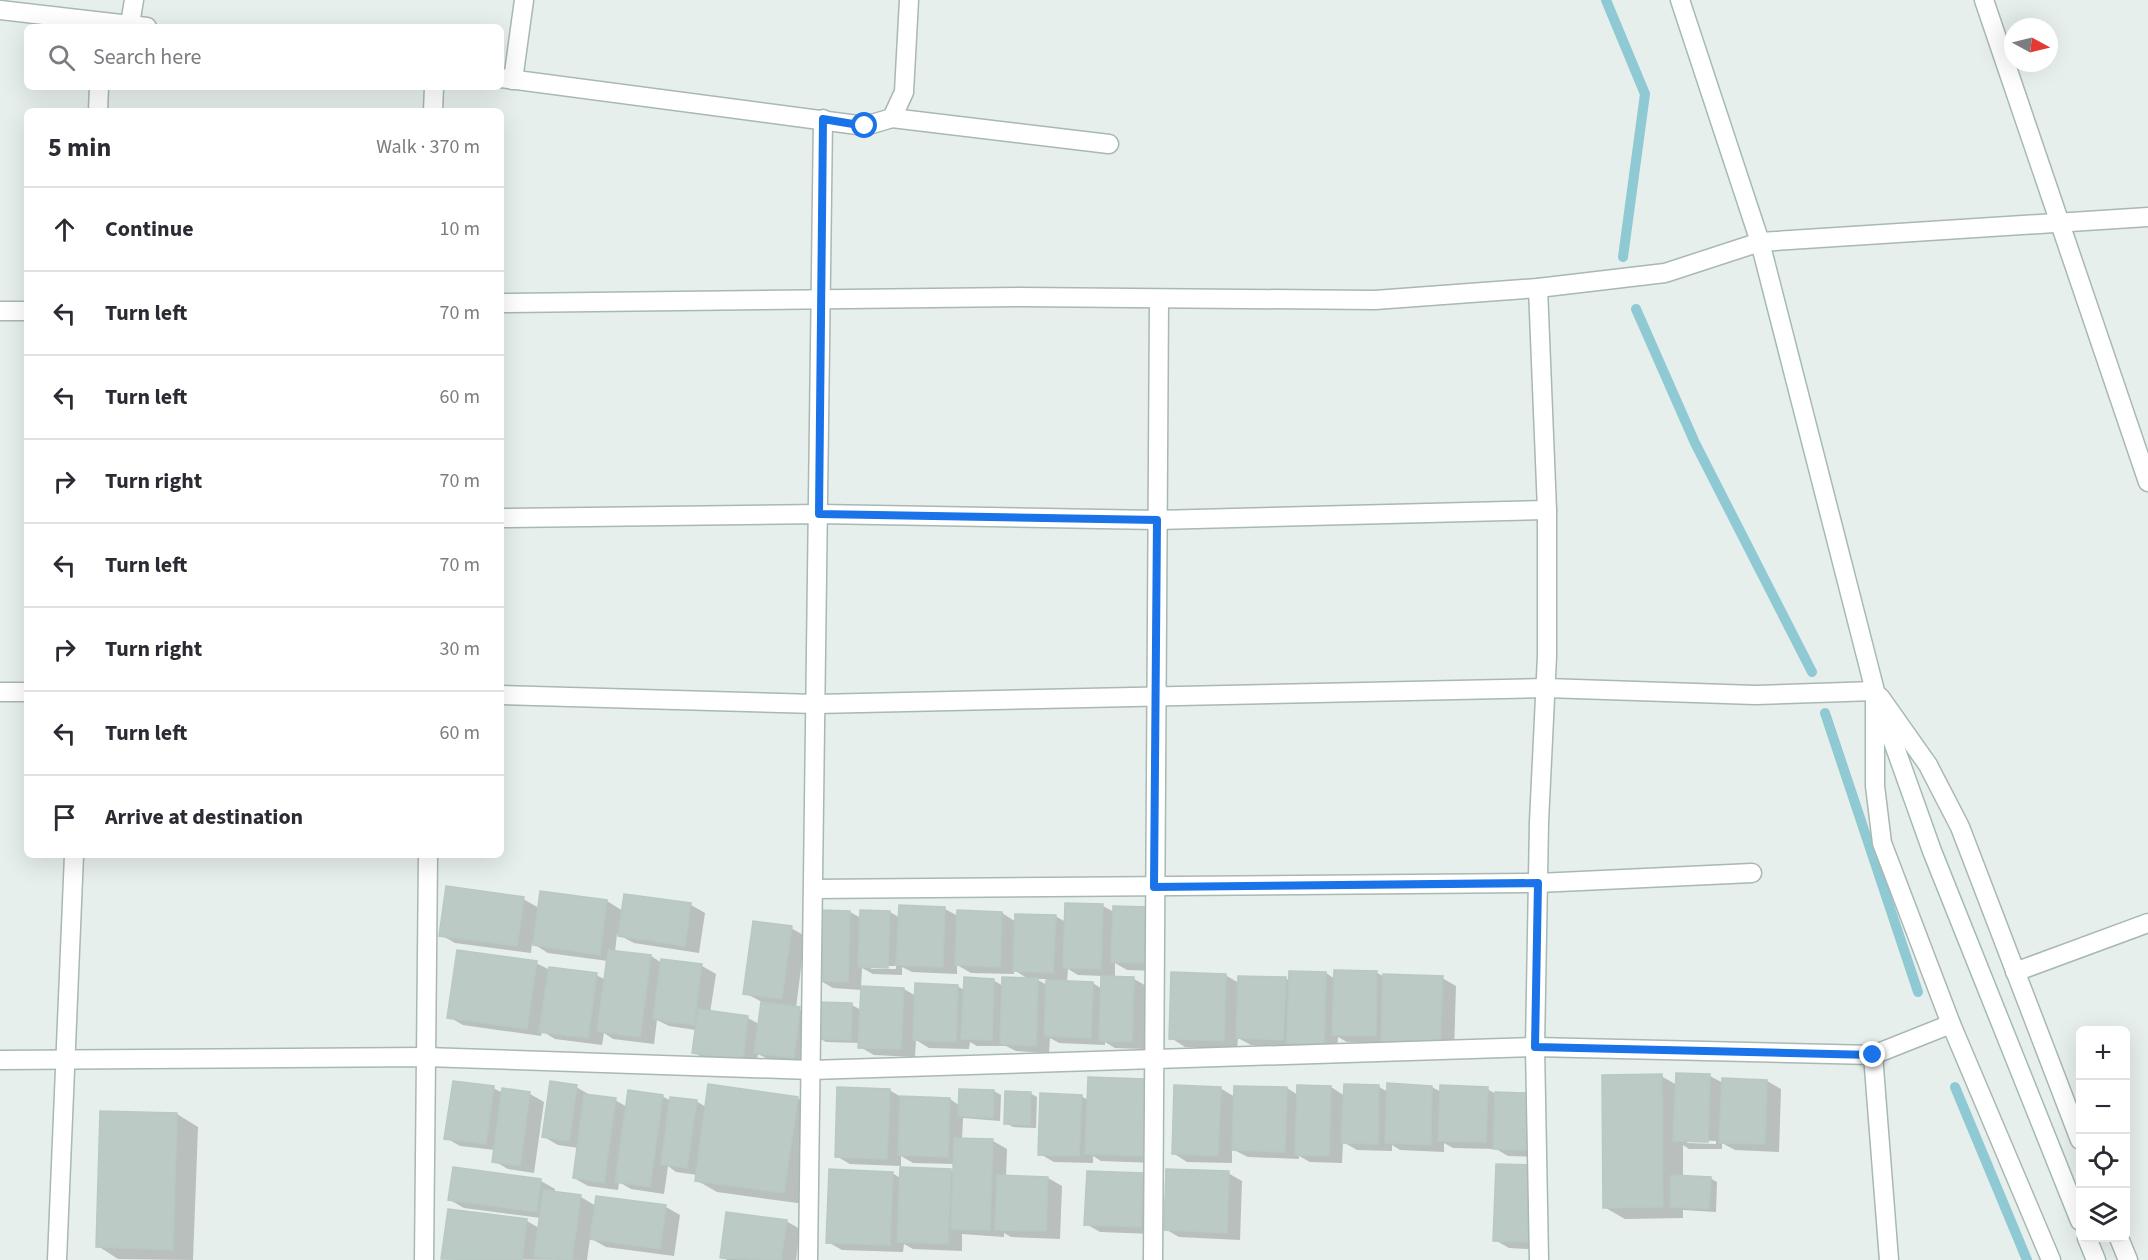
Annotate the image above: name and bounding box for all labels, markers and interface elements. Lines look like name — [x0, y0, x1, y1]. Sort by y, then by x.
north arrow — [2004, 18, 2058, 72]
search box — [24, 24, 504, 90]
icon: search — [45, 41, 78, 74]
text: Search here — [93, 41, 201, 73]
route start — [851, 112, 877, 138]
text: 5 min — [48, 129, 111, 166]
text: Walk · 370 m — [376, 133, 480, 161]
icon: ahead — [48, 213, 81, 246]
text: Continue — [105, 213, 194, 245]
text: 10 m — [440, 215, 480, 243]
icon: left — [48, 297, 81, 330]
text: Turn left — [105, 297, 187, 329]
text: 70 m — [440, 299, 480, 327]
icon: left — [48, 381, 81, 414]
text: Turn left — [105, 381, 187, 413]
text: 60 m — [440, 383, 480, 411]
icon: right — [48, 465, 81, 498]
text: Turn right — [105, 465, 202, 497]
text: 70 m — [440, 467, 480, 495]
icon: left — [48, 549, 81, 582]
text: Turn left — [105, 549, 187, 581]
text: 70 m — [440, 551, 480, 579]
icon: right — [48, 633, 81, 666]
text: Turn right — [105, 633, 202, 665]
text: 30 m — [440, 635, 480, 663]
icon: left — [48, 717, 81, 750]
text: Turn left — [105, 717, 187, 749]
text: 60 m — [440, 719, 480, 747]
icon: arrive — [48, 801, 81, 834]
text: Arrive at destination — [105, 801, 303, 833]
map controls — [2076, 1026, 2130, 1242]
button: + — [2076, 1026, 2130, 1080]
route end — [1859, 1041, 1885, 1067]
button: − — [2076, 1080, 2130, 1134]
button: locate — [2076, 1134, 2130, 1188]
button: layers — [2076, 1188, 2130, 1242]

